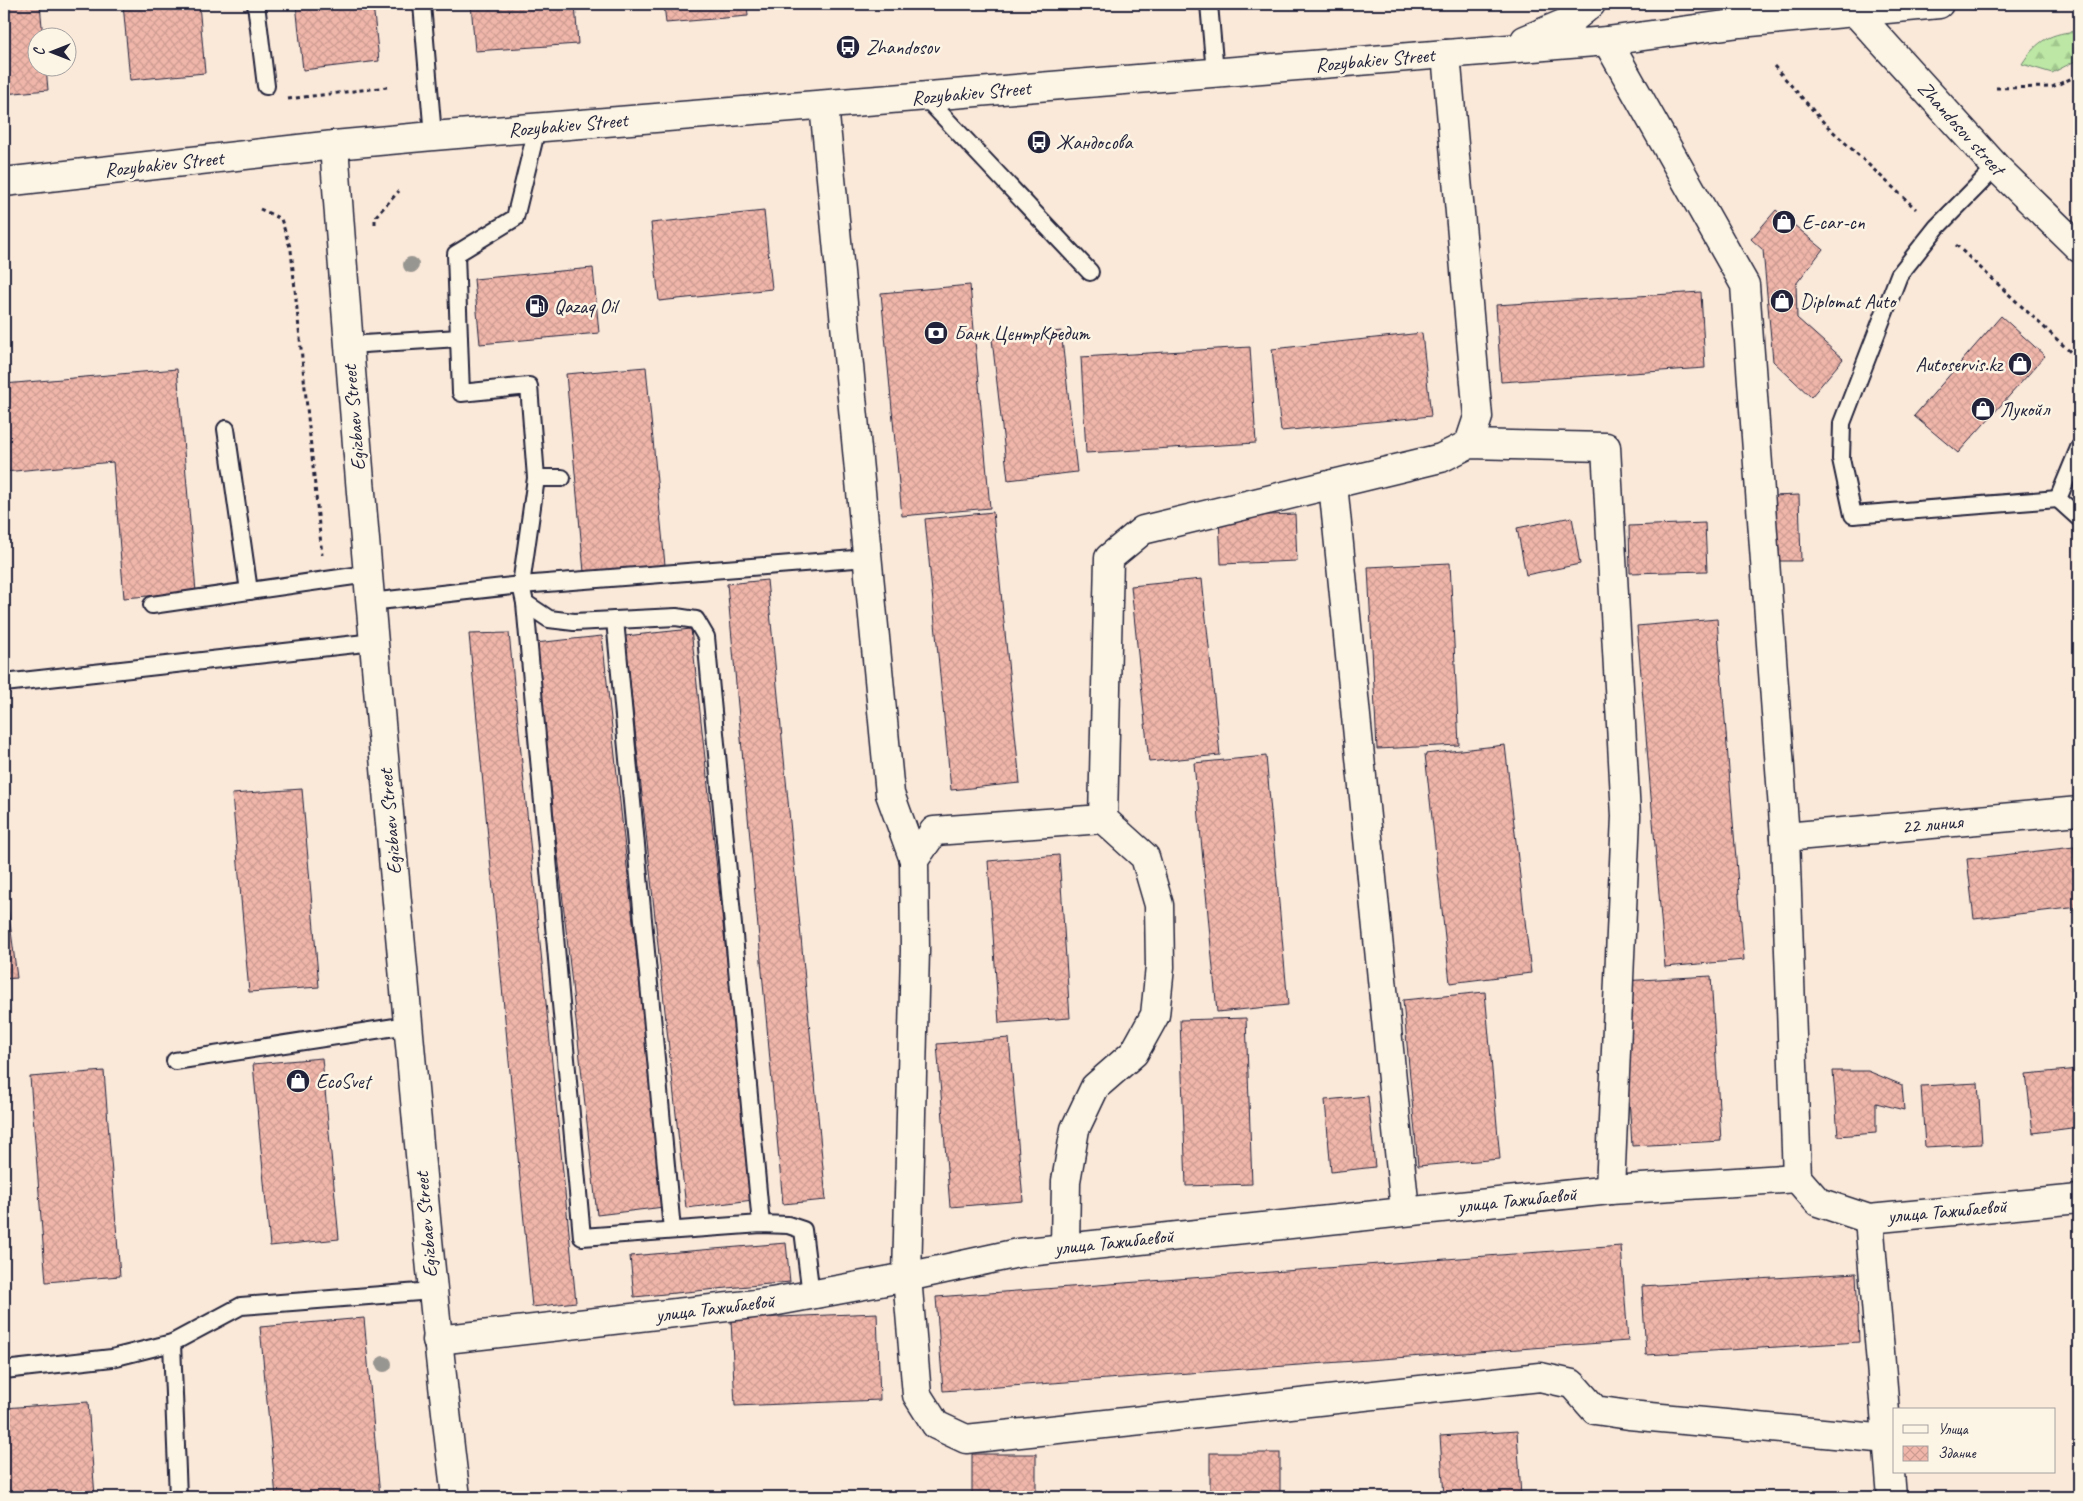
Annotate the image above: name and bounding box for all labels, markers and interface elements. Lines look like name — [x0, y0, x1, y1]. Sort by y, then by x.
north arrow — [28, 28, 78, 78]
bus stop icon: Zhandosov — [835, 34, 861, 60]
place label: Zhandosov — [866, 35, 940, 60]
street label: Rozybakiev Street — [1314, 42, 1438, 78]
text: С — [31, 46, 48, 55]
street label: Rozybakiev Street — [910, 75, 1034, 111]
street label: Zhandosov street — [1912, 76, 2012, 183]
street label: Rozybakiev Street — [507, 107, 631, 143]
bus stop icon: Жандосова — [1026, 129, 1052, 155]
place label: Жандосова — [1056, 130, 1133, 155]
street label: Rozybakiev Street — [103, 145, 227, 183]
shop icon: E-car-cn — [1771, 209, 1797, 235]
place label: E-car-cn — [1802, 210, 1866, 235]
shop icon: Diplomat Auto — [1769, 288, 1795, 314]
place label: Diplomat Auto — [1800, 289, 1897, 314]
fuel station icon: Qazaq Oil — [524, 293, 550, 319]
place label: Qazaq Oil — [554, 294, 620, 319]
bank icon: Банк ЦентрКредит — [923, 320, 949, 346]
place label: Банк ЦентрКредит — [954, 321, 1091, 346]
shop icon: Autoservis.kz — [2007, 351, 2033, 377]
place label: Autoservis.kz — [1916, 352, 2004, 377]
street label: Egizbaev Street — [337, 362, 371, 472]
shop icon: Лукойл — [1970, 396, 1996, 422]
place label: Лукойл — [2000, 397, 2051, 422]
street label: Egizbaev Street — [373, 766, 407, 876]
street label: 22 линия — [1900, 809, 1966, 839]
shop icon: EcoSvet — [285, 1068, 311, 1094]
place label: EcoSvet — [316, 1069, 374, 1094]
street label: Egizbaev Street — [409, 1169, 443, 1279]
street label: улица Тажибаевой — [1455, 1181, 1579, 1219]
street label: улица Тажибаевой — [1886, 1193, 2009, 1229]
street label: улица Тажибаевой — [1052, 1223, 1176, 1261]
street label: улица Тажибаевой — [653, 1288, 777, 1328]
legend — [1893, 1408, 2056, 1474]
text: Улица — [1938, 1420, 1969, 1439]
text: Здание — [1938, 1444, 1977, 1463]

